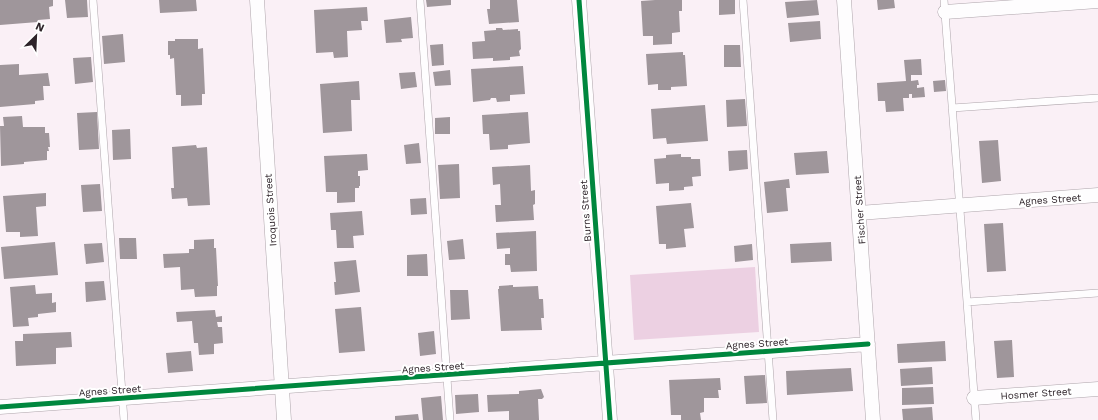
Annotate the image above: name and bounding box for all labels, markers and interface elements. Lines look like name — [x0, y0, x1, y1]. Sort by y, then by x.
north arrow — [16, 16, 56, 56]
text: N — [33, 20, 46, 35]
street label: Iroquois Street — [262, 173, 279, 247]
street label: Fischer Street — [852, 174, 867, 245]
street label: Burns Street — [578, 179, 593, 242]
street label: Agnes Street — [1018, 192, 1082, 207]
street label: Agnes Street — [725, 336, 789, 351]
street label: Agnes Street — [401, 360, 465, 375]
street label: Agnes Street — [78, 383, 142, 398]
street label: Hosmer Street — [1000, 385, 1073, 401]

